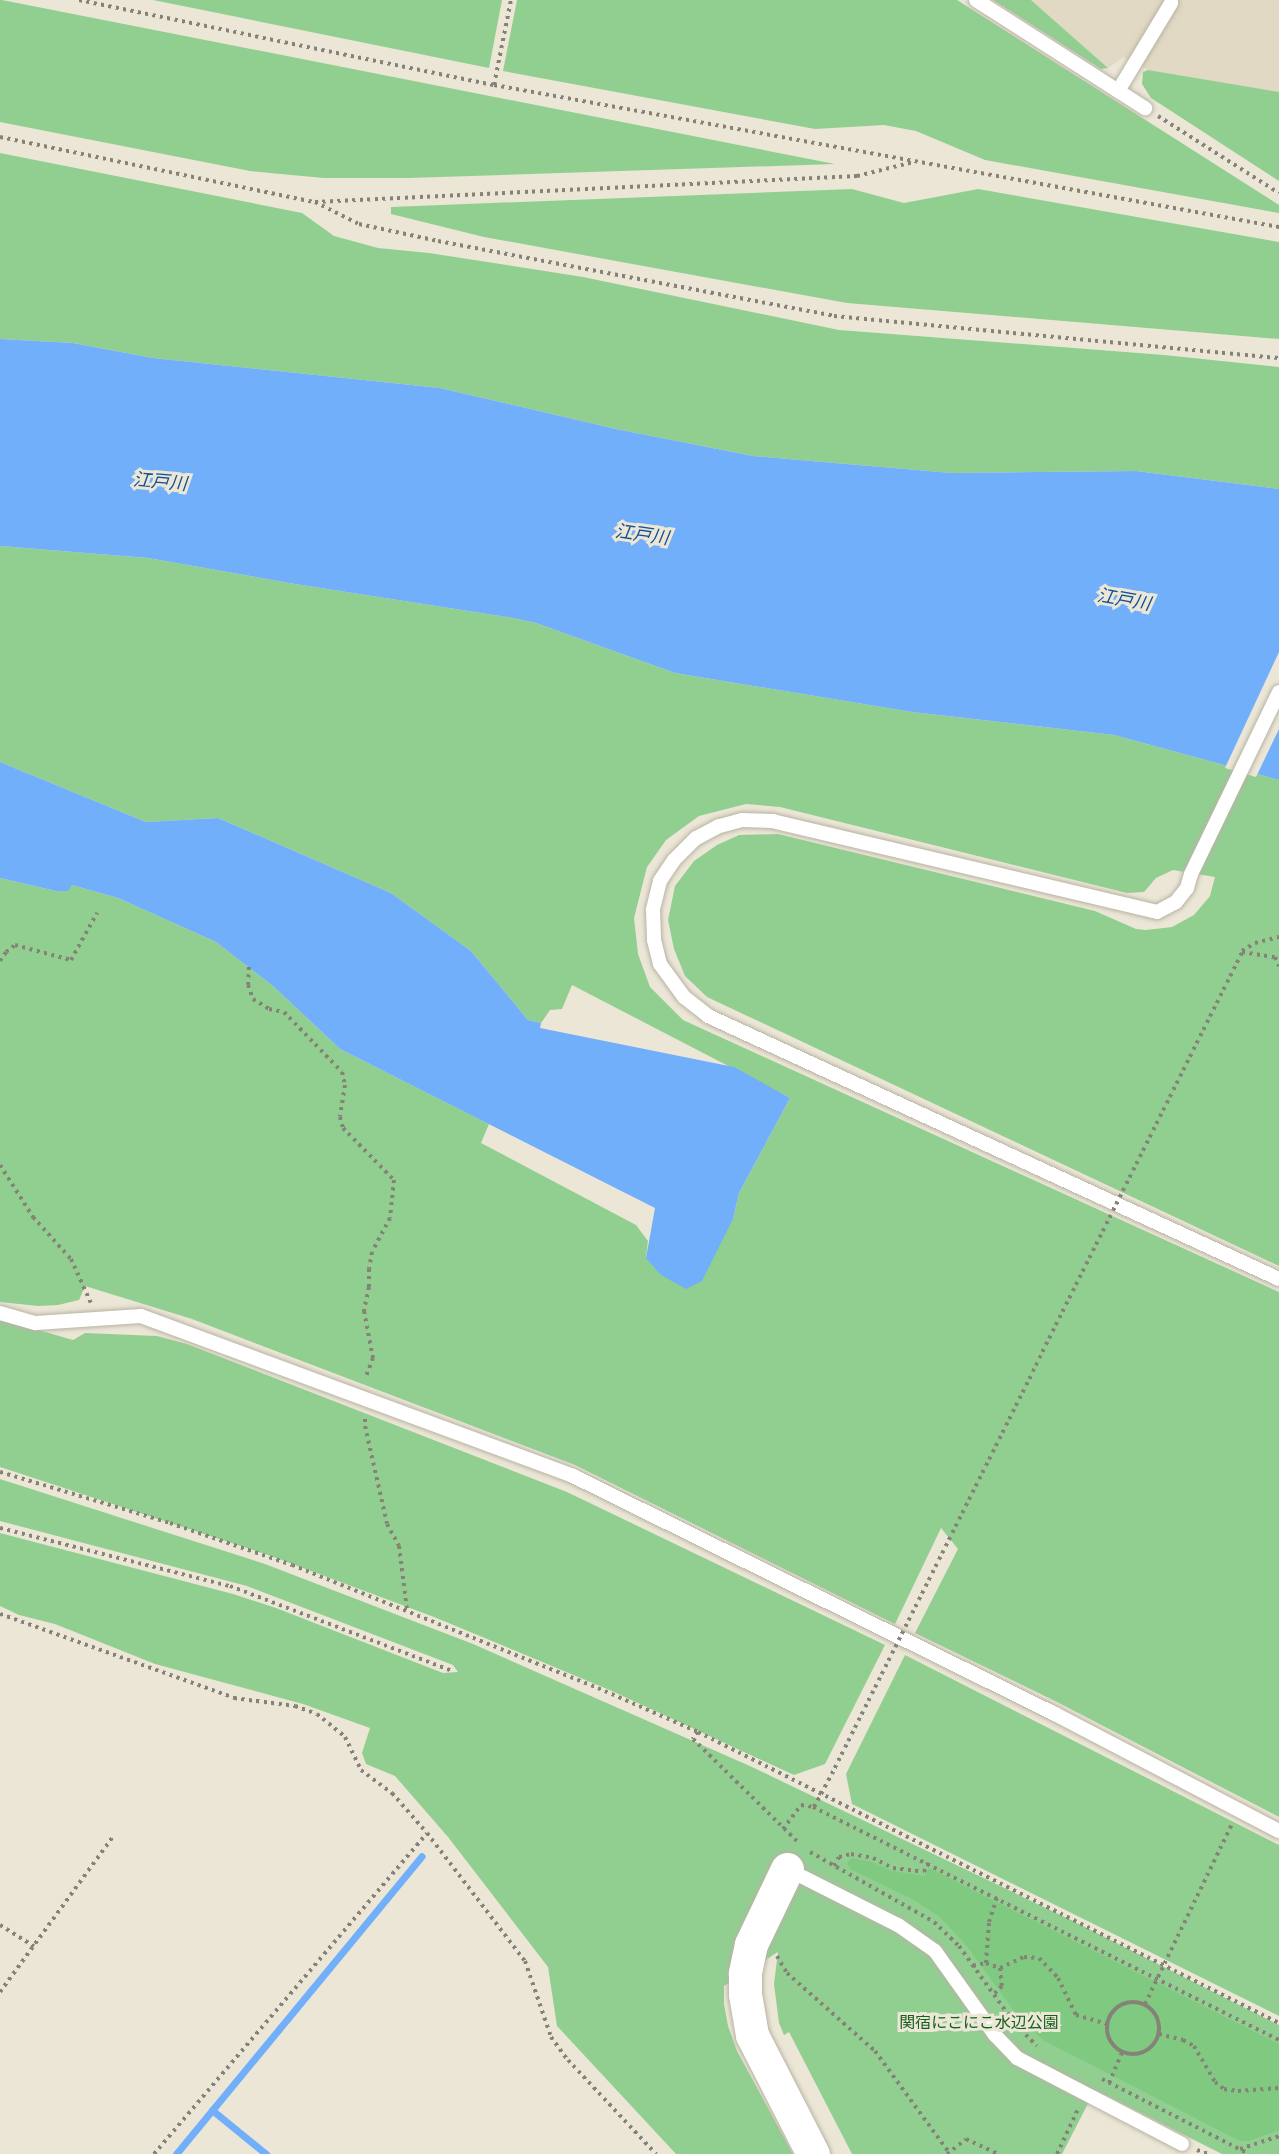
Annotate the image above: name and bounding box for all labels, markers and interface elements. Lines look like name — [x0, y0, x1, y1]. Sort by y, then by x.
water label: 江戸川 — [132, 468, 188, 494]
water label: 江戸川 — [614, 520, 670, 548]
water label: 江戸川 — [1096, 584, 1152, 614]
park label: 関宿にこにこ水辺公園 — [899, 2012, 1059, 2032]

